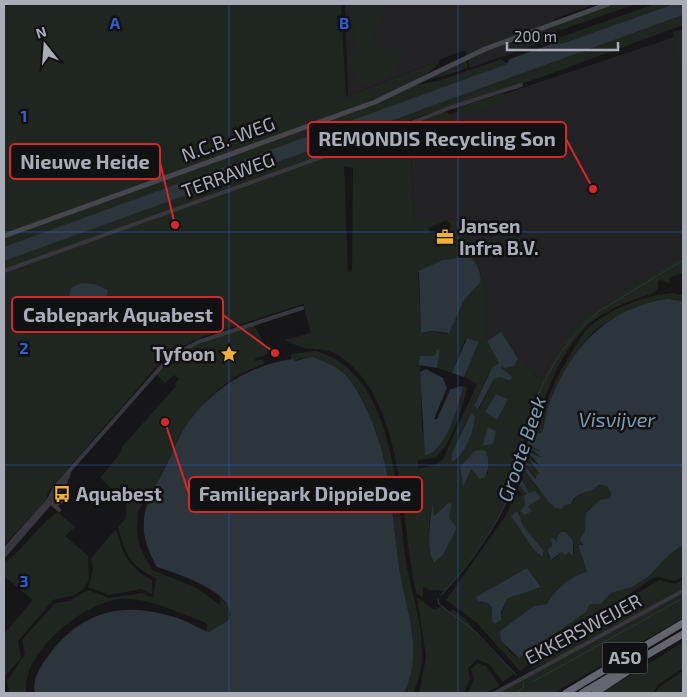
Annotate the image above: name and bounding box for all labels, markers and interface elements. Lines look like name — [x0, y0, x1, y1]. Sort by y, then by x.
text: A — [110, 13, 121, 32]
text: B — [339, 13, 349, 32]
north arrow — [20, 20, 70, 70]
scale bar — [507, 20, 618, 52]
text: N — [34, 22, 48, 42]
text: 200 m — [514, 27, 557, 45]
text: 1 — [21, 106, 27, 125]
street label: N.C.B.-WEG — [178, 111, 278, 166]
callout: REMONDIS Recycling Son — [308, 122, 566, 157]
text: REMONDIS Recycling Son — [318, 126, 556, 151]
callout: Nieuwe Heide — [10, 144, 160, 179]
street label: TERRAWEG — [178, 147, 277, 202]
text: Nieuwe Heide — [20, 149, 150, 173]
place label: Jansen Infra B.V. — [459, 214, 539, 259]
office icon: Jansen Infra B.V. — [435, 227, 455, 247]
callout: Cablepark Aquabest — [12, 297, 223, 332]
text: Cablepark Aquabest — [23, 302, 213, 326]
text: 2 — [19, 338, 29, 357]
place label: Tyfoon — [152, 342, 215, 366]
place icon: Tyfoon — [219, 344, 239, 364]
water label: Groote Beek — [492, 393, 550, 504]
water label: Visvijver — [579, 407, 656, 431]
callout: Familiepark DippieDoe — [189, 477, 422, 512]
text: Familiepark DippieDoe — [199, 481, 411, 505]
place label: Aquabest — [76, 482, 162, 505]
bus stop icon: Aquabest — [52, 484, 72, 504]
text: 3 — [19, 571, 29, 590]
street label: EKKERSWEIJER — [521, 588, 645, 669]
road number: A50 — [602, 642, 648, 674]

